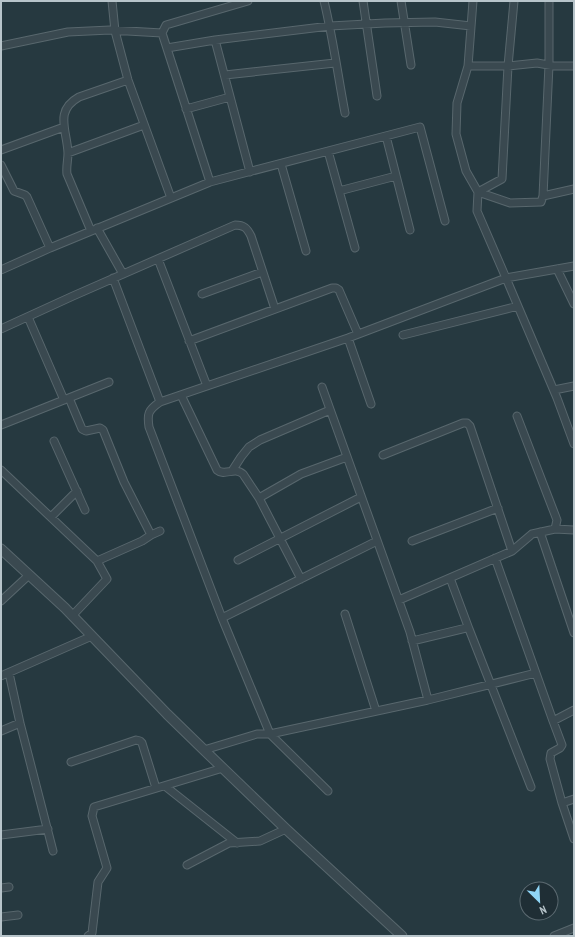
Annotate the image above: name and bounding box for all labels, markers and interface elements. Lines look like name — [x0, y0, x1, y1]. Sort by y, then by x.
north arrow — [519, 881, 559, 921]
text: N — [537, 903, 549, 918]

